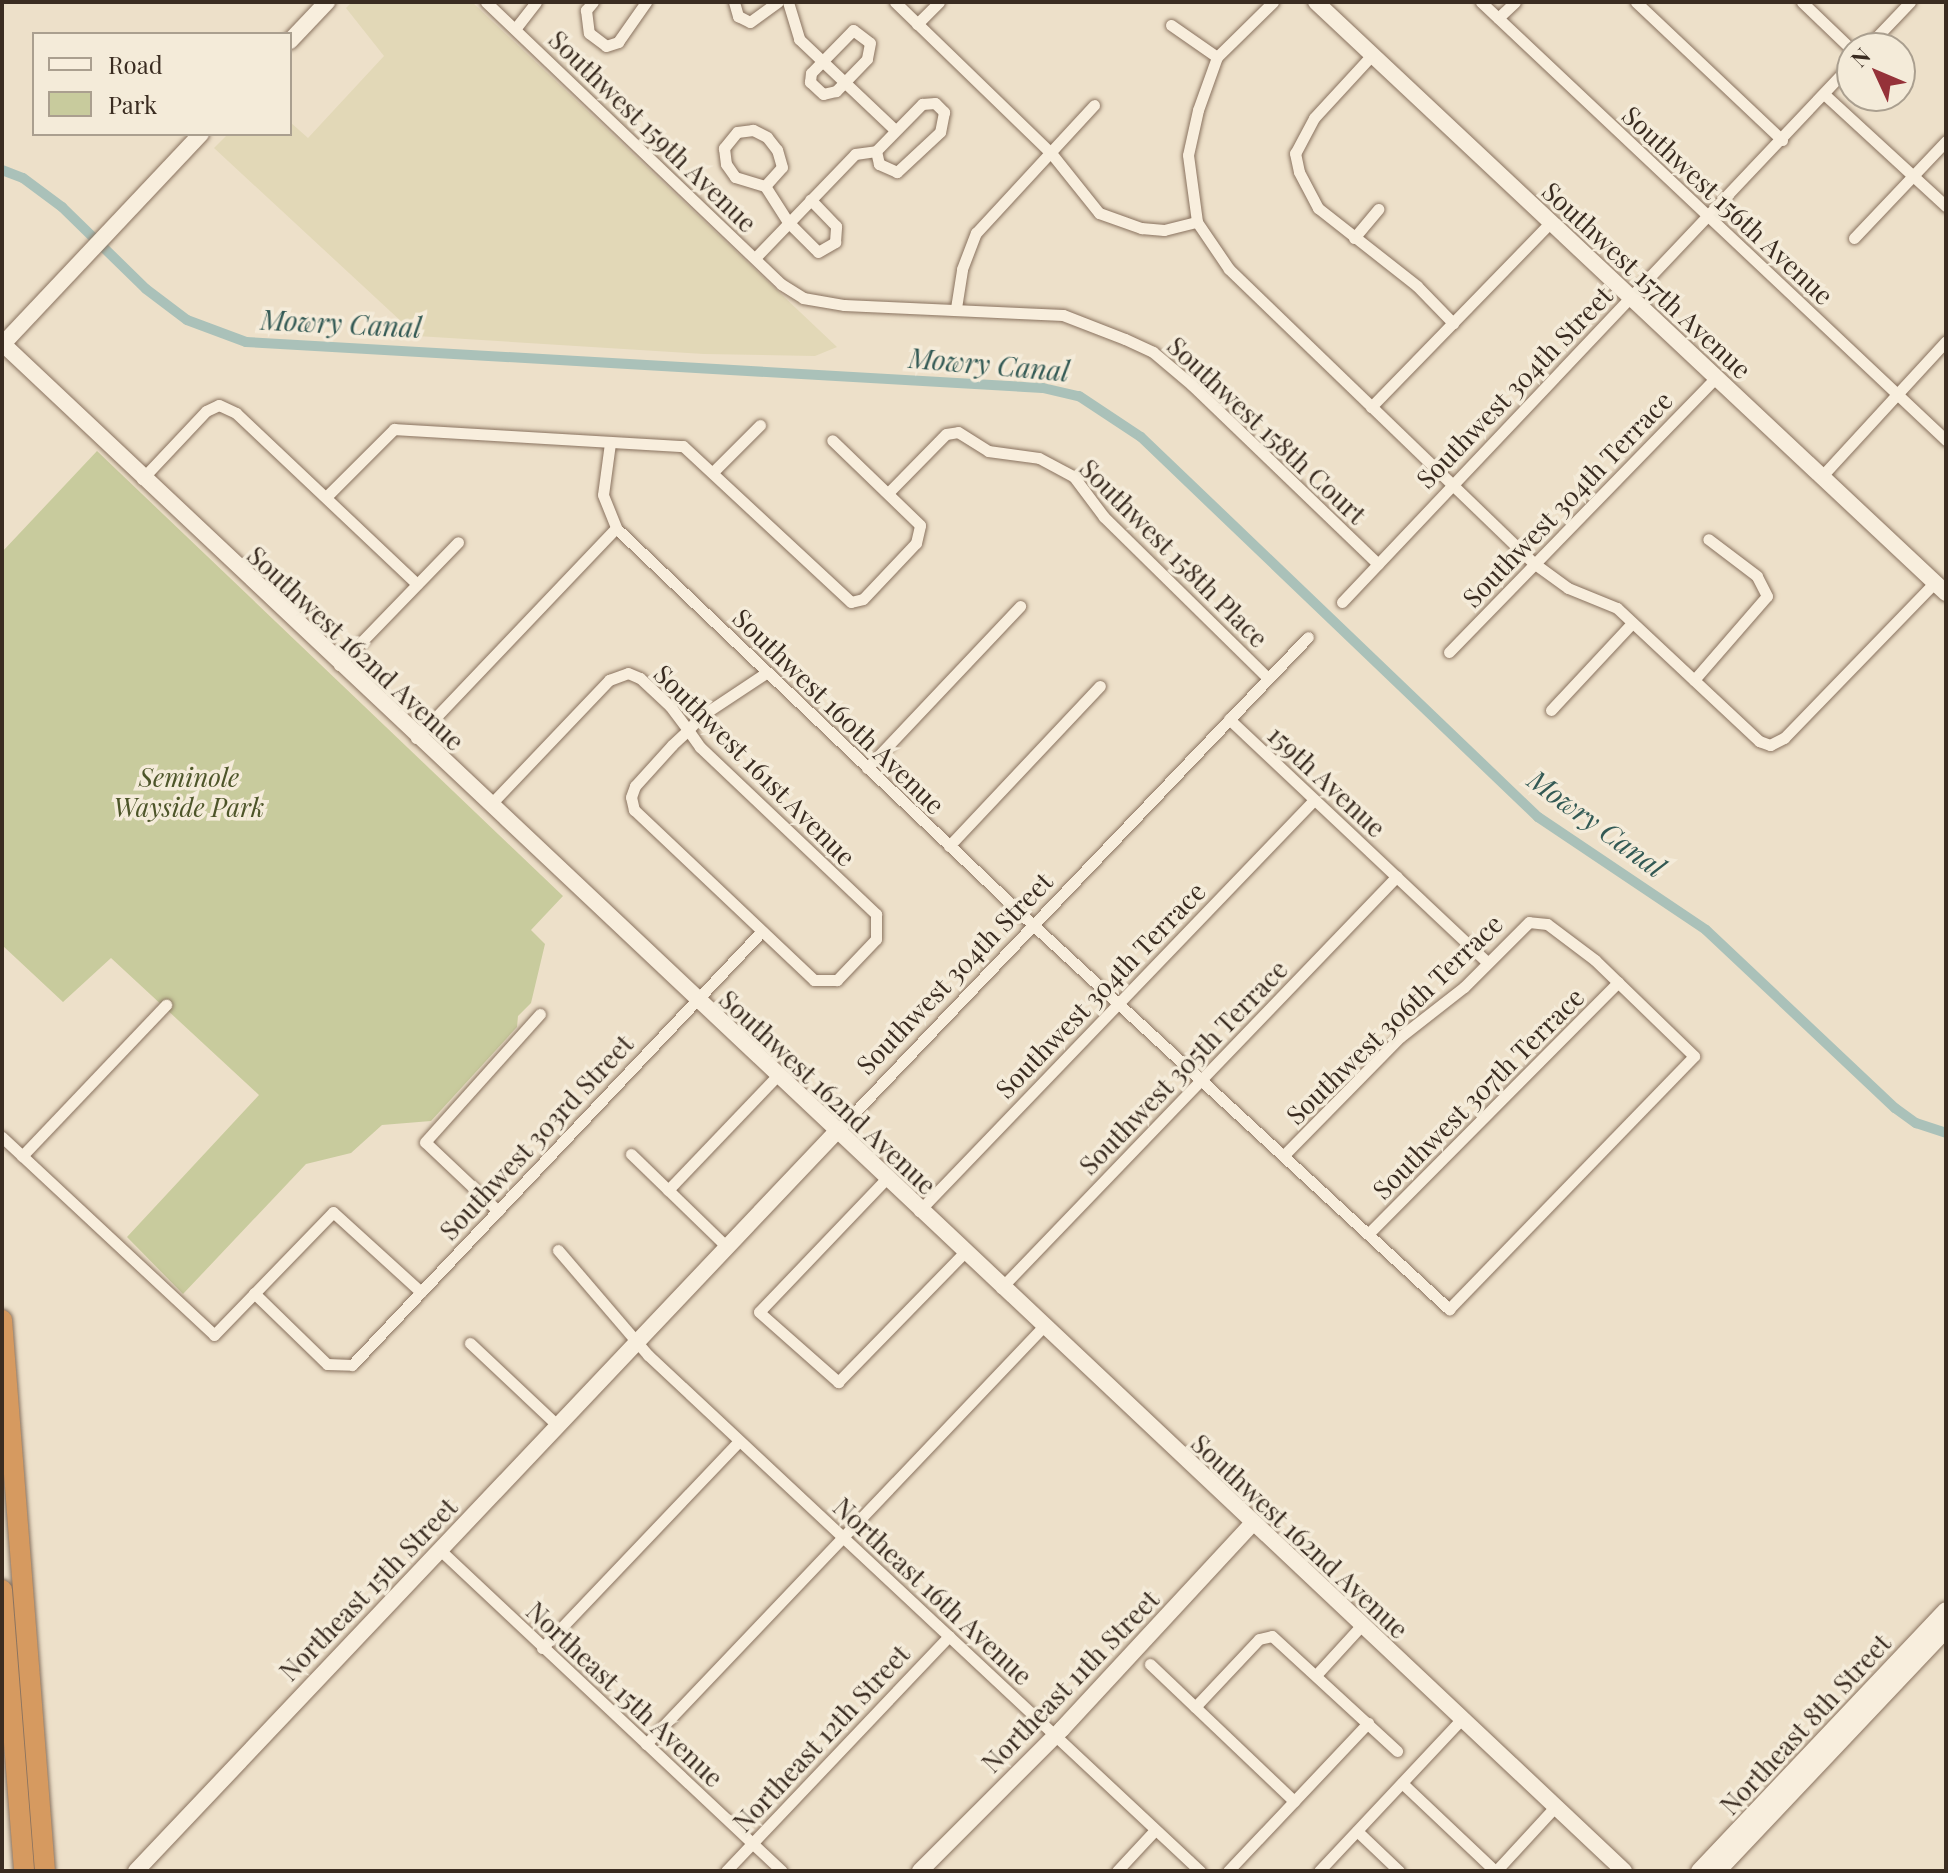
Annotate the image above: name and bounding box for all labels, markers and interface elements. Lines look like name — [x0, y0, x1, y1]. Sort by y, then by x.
street label: Southwest 159th Avenue — [542, 23, 764, 239]
legend — [32, 32, 292, 136]
north arrow — [1836, 32, 1916, 112]
text: N — [1844, 41, 1876, 73]
text: Road — [108, 48, 163, 80]
text: Park — [108, 88, 157, 120]
street label: Southwest 156th Avenue — [1616, 99, 1840, 311]
street label: Southwest 157th Avenue — [1536, 175, 1758, 385]
street label: Southwest 304th Street — [1409, 279, 1619, 495]
water label: Mowry Canal — [260, 302, 422, 344]
street label: Southwest 158th Court — [1161, 330, 1373, 530]
water label: Mowry Canal — [907, 340, 1071, 388]
street label: Southwest 304th Terrace — [1455, 384, 1679, 614]
street label: Southwest 158th Place — [1073, 452, 1275, 654]
street label: Southwest 162nd Avenue — [241, 539, 471, 757]
street label: Southwest 160th Avenue — [726, 601, 952, 821]
street label: Southwest 161st Avenue — [647, 657, 863, 873]
street label: 159th Avenue — [1261, 718, 1393, 844]
park label: Seminole Wayside Park — [114, 761, 264, 822]
water label: Mowry Canal — [1522, 762, 1672, 884]
street label: Southwest 304th Street — [849, 865, 1059, 1081]
street label: Southwest 304th Terrace — [988, 875, 1212, 1105]
street label: Southwest 306th Terrace — [1279, 907, 1509, 1131]
street label: Southwest 305th Terrace — [1072, 953, 1294, 1181]
street label: Southwest 307th Terrace — [1366, 981, 1590, 1205]
street label: Southwest 162nd Avenue — [713, 983, 943, 1201]
street label: Southwest 303rd Street — [433, 1028, 639, 1246]
street label: Southwest 162nd Avenue — [1185, 1427, 1415, 1645]
street label: Northeast 16th Avenue — [827, 1490, 1039, 1692]
street label: Northeast 15th Street — [273, 1491, 463, 1687]
street label: Northeast 11th Street — [975, 1583, 1165, 1779]
street label: Northeast 15th Avenue — [520, 1594, 730, 1794]
street label: Northeast 8th Street — [1713, 1627, 1897, 1821]
street label: Northeast 12th Street — [726, 1638, 916, 1838]

